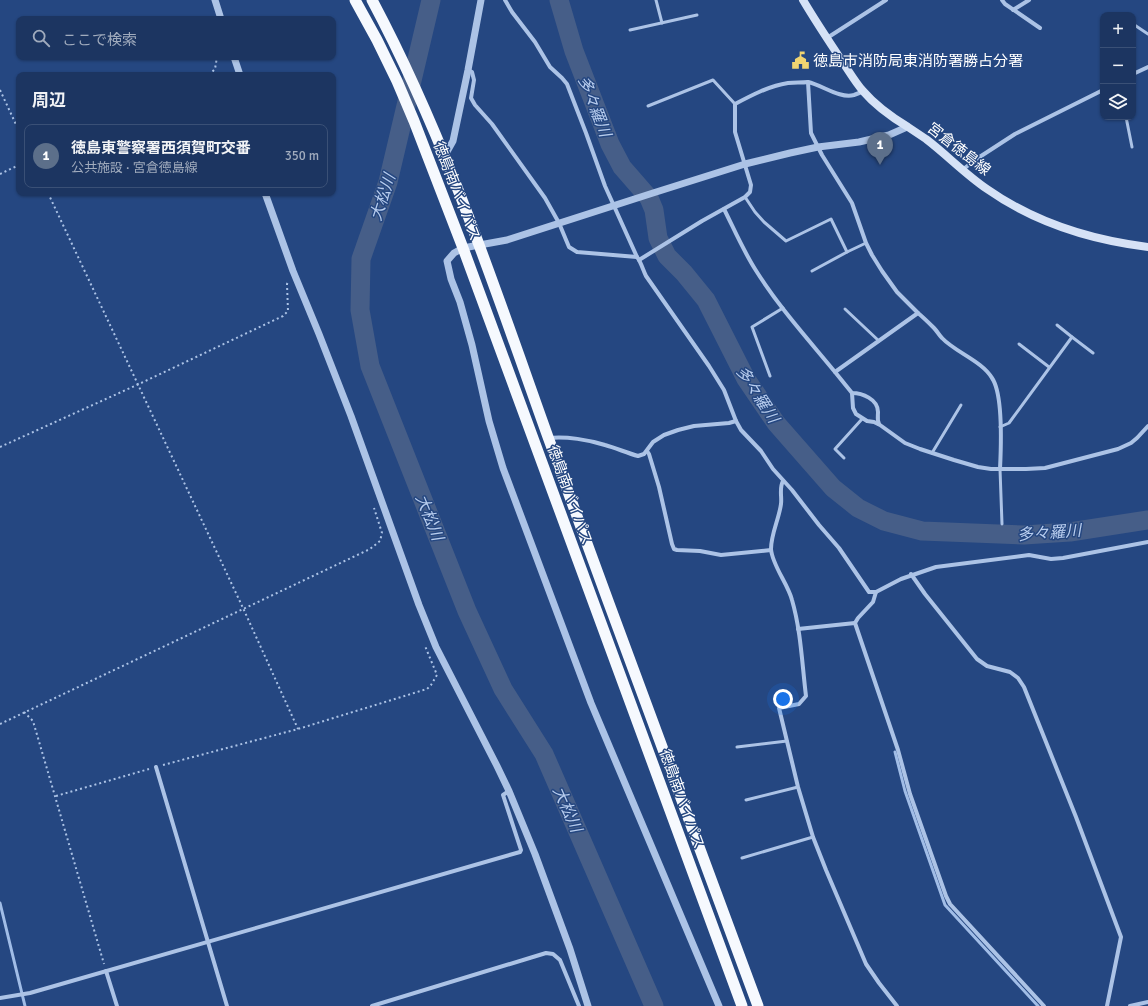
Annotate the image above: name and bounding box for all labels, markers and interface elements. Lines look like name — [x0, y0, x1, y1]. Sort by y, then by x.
map controls — [1100, 12, 1136, 120]
button: + — [1100, 12, 1136, 48]
search box — [16, 16, 336, 60]
icon: search — [30, 27, 52, 49]
text: ここで検索 — [62, 31, 137, 49]
button: − — [1100, 48, 1136, 84]
public building icon: 徳島市消防局東消防署勝占分署 — [790, 51, 810, 71]
place label: 徳島市消防局東消防署勝占分署 — [813, 52, 1023, 70]
water label: 多々羅川 — [573, 73, 616, 142]
button: layers — [1100, 84, 1136, 120]
text: 周辺 — [32, 90, 66, 111]
street label: 宮倉徳島線 — [924, 119, 994, 179]
pin: 1 — [867, 132, 893, 165]
text: 徳島東警察署西須賀町交番 — [71, 139, 251, 157]
street label: 徳島南バイパス — [430, 139, 484, 243]
text: 1 — [42, 148, 50, 164]
text: 350 m — [285, 148, 319, 164]
text: 公共施設 · 宮倉徳島線 — [71, 160, 198, 176]
water label: 大松川 — [366, 169, 400, 223]
water label: 多々羅川 — [731, 362, 784, 428]
street label: 徳島南バイパス — [544, 443, 596, 547]
water label: 大松川 — [411, 491, 448, 545]
water label: 多々羅川 — [1016, 521, 1084, 545]
your location — [773, 689, 793, 709]
street label: 徳島南バイパス — [656, 747, 708, 851]
water label: 大松川 — [548, 783, 587, 837]

